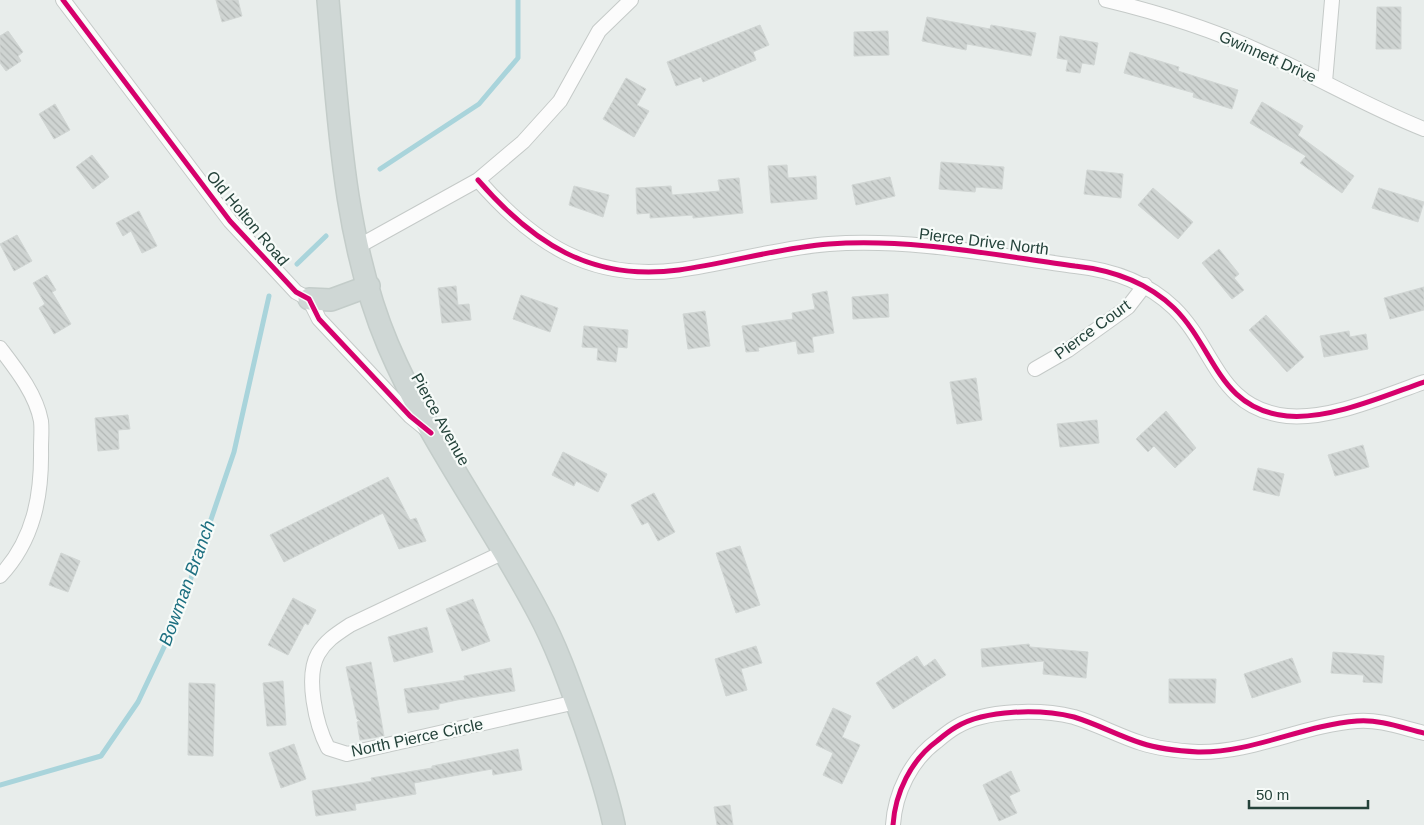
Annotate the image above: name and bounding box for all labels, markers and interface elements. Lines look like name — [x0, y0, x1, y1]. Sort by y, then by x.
street label: Gwinnett Drive — [1216, 27, 1319, 86]
street label: Old Holton Road — [203, 168, 292, 269]
street label: Pierce Drive North — [918, 225, 1050, 258]
street label: Pierce Court — [1051, 296, 1134, 362]
street label: Pierce Avenue — [408, 370, 473, 468]
water label: Bowman Branch — [155, 518, 219, 648]
street label: North Pierce Circle — [350, 715, 485, 760]
scale bar — [1249, 778, 1368, 810]
text: 50 m — [1256, 786, 1289, 803]

